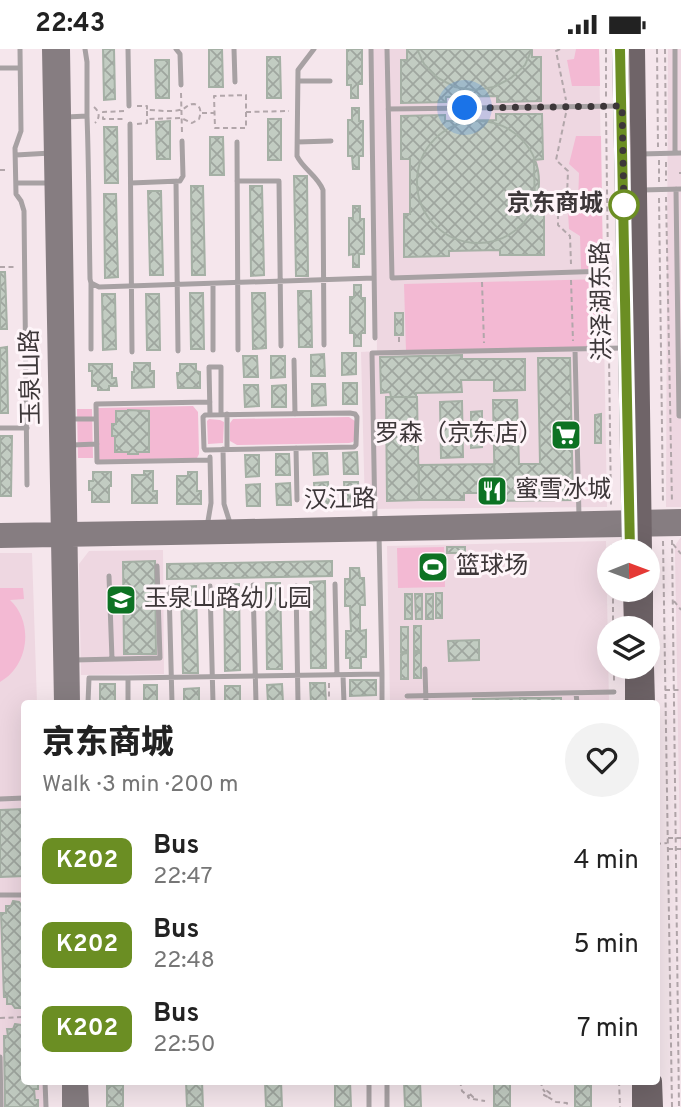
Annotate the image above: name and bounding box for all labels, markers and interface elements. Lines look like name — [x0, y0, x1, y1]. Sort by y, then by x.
text: 22:43 — [35, 8, 105, 41]
your location — [447, 90, 482, 125]
place label: 京东商城 — [507, 190, 603, 220]
marker: 京东商城 — [609, 190, 639, 220]
street label: 洪泽湖东路 — [587, 241, 619, 361]
street label: 玉泉山路 — [16, 329, 48, 425]
supermarket icon: 罗森（京东店） — [549, 418, 583, 452]
place label: 罗森（京东店） — [375, 420, 543, 450]
restaurant icon: 蜜雪冰城 — [475, 474, 509, 508]
place label: 蜜雪冰城 — [515, 476, 611, 506]
street label: 汉江路 — [304, 485, 376, 517]
north arrow — [597, 539, 660, 602]
map controls — [597, 539, 660, 679]
sports icon: 篮球场 — [416, 550, 450, 584]
place label: 篮球场 — [456, 552, 528, 582]
school or university icon: 玉泉山路幼儿园 — [104, 583, 138, 617]
place label: 玉泉山路幼儿园 — [144, 585, 312, 615]
button: layers — [597, 616, 660, 679]
button: heart — [565, 723, 639, 797]
text: 京东商城 — [42, 724, 174, 766]
text: Walk · 3 min · 200 m — [42, 771, 239, 800]
text: Bus — [153, 830, 199, 863]
text: 4 min — [573, 845, 639, 878]
text: K202 — [56, 846, 118, 876]
text: 22:47 — [153, 863, 213, 892]
text: Bus — [153, 914, 199, 947]
text: 5 min — [573, 929, 639, 962]
text: K202 — [56, 930, 118, 960]
text: 22:48 — [153, 947, 215, 976]
text: Bus — [153, 998, 199, 1031]
text: 7 min — [577, 1013, 639, 1046]
text: K202 — [56, 1014, 118, 1044]
text: 22:50 — [153, 1031, 215, 1060]

